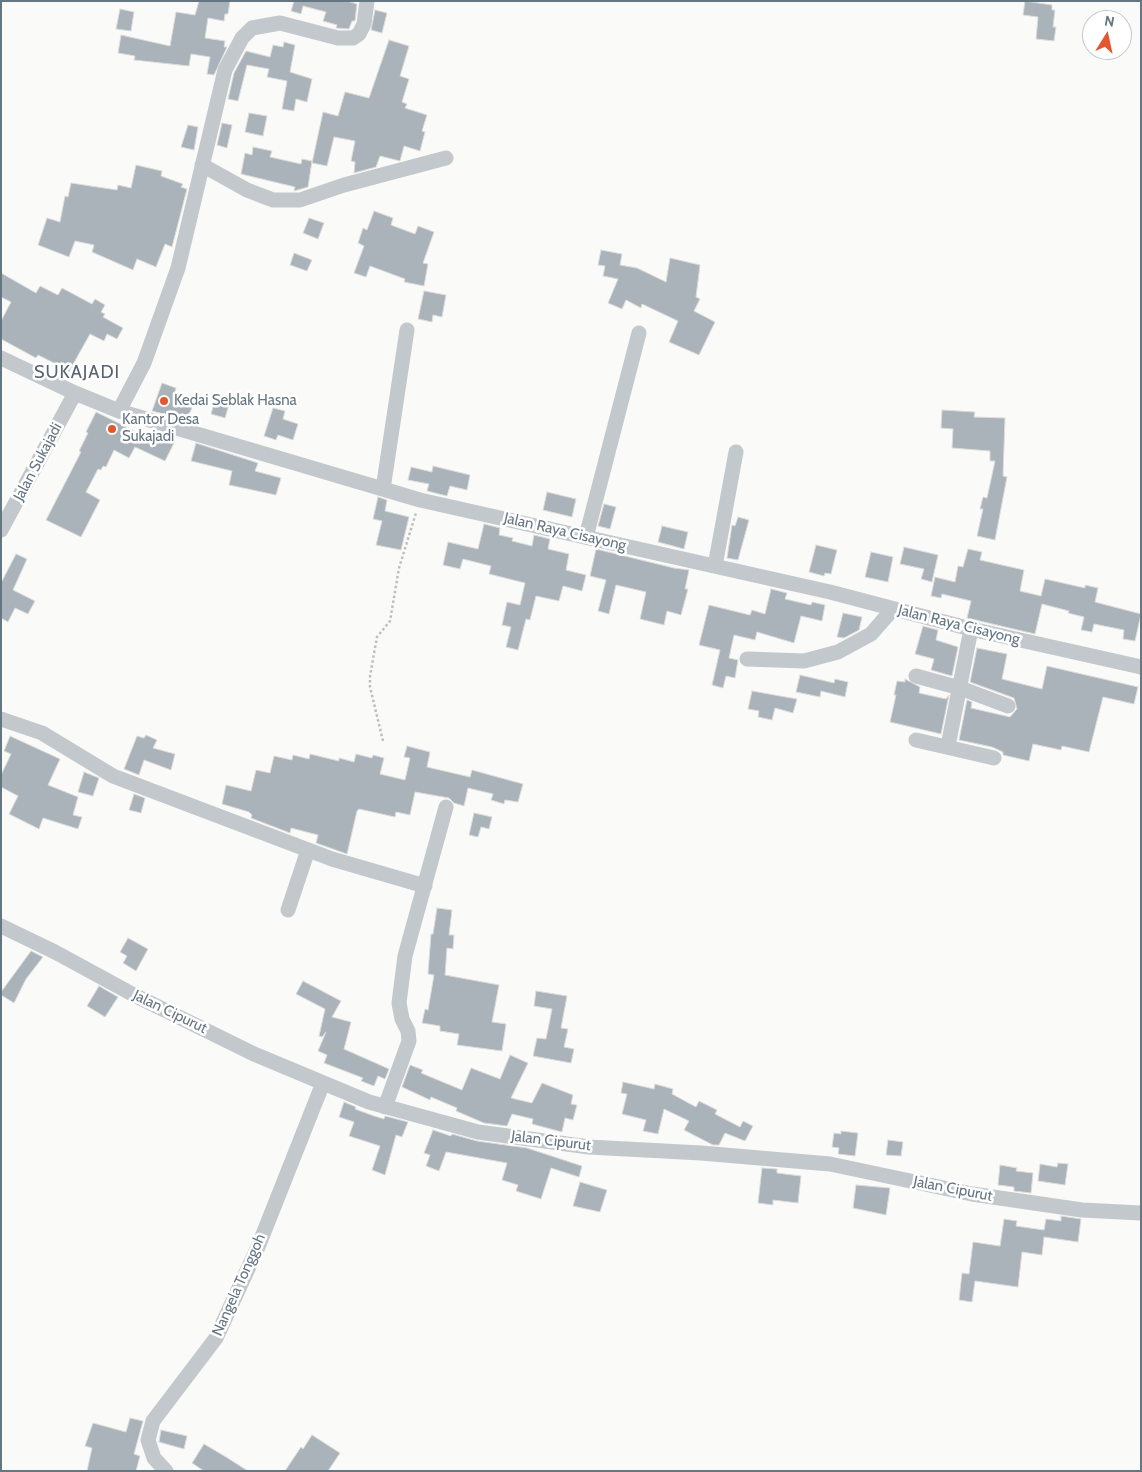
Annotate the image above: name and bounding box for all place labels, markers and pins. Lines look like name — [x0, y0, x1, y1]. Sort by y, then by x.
place label: Kedai Seblak Hasna — [174, 392, 297, 410]
marker: Kedai Seblak Hasna — [158, 395, 170, 407]
place label: Kantor Desa Sukajadi — [122, 411, 199, 446]
marker: Kantor Desa Sukajadi — [106, 423, 118, 435]

